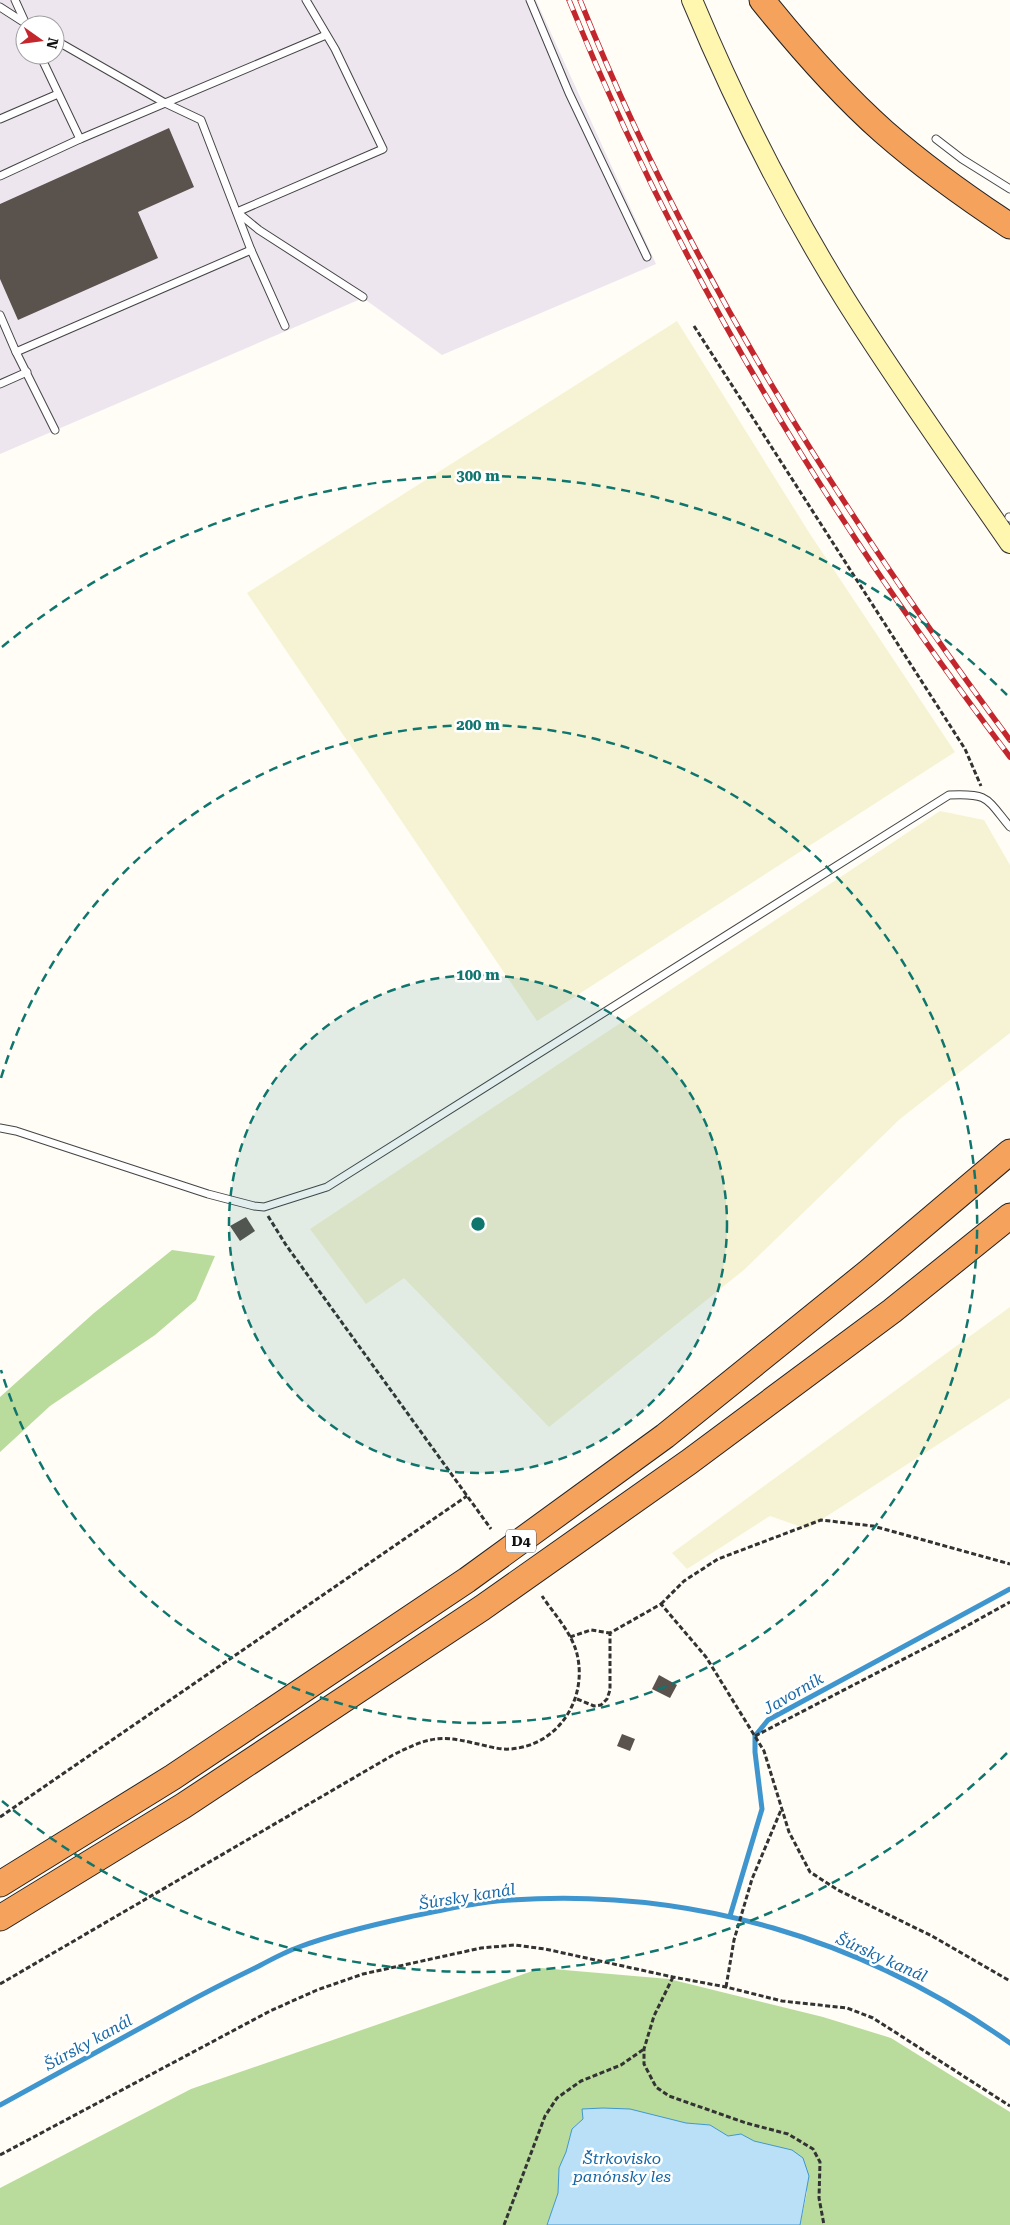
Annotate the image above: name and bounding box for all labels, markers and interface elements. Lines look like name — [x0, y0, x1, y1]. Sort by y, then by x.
north arrow — [15, 15, 65, 65]
text: N — [43, 36, 62, 51]
text: 300 m — [456, 467, 500, 485]
text: 200 m — [456, 716, 500, 734]
text: 100 m — [456, 966, 500, 984]
centre of rings — [469, 1215, 487, 1233]
road number: D4 — [506, 1530, 536, 1552]
water label: Javorník — [759, 1668, 827, 1719]
water label: Šúrsky kanál — [417, 1879, 517, 1914]
water label: Šúrsky kanál — [833, 1929, 930, 1986]
water label: Šúrsky kanál — [40, 2010, 136, 2075]
water label: Štrkovisko panónsky les — [572, 2149, 671, 2186]

